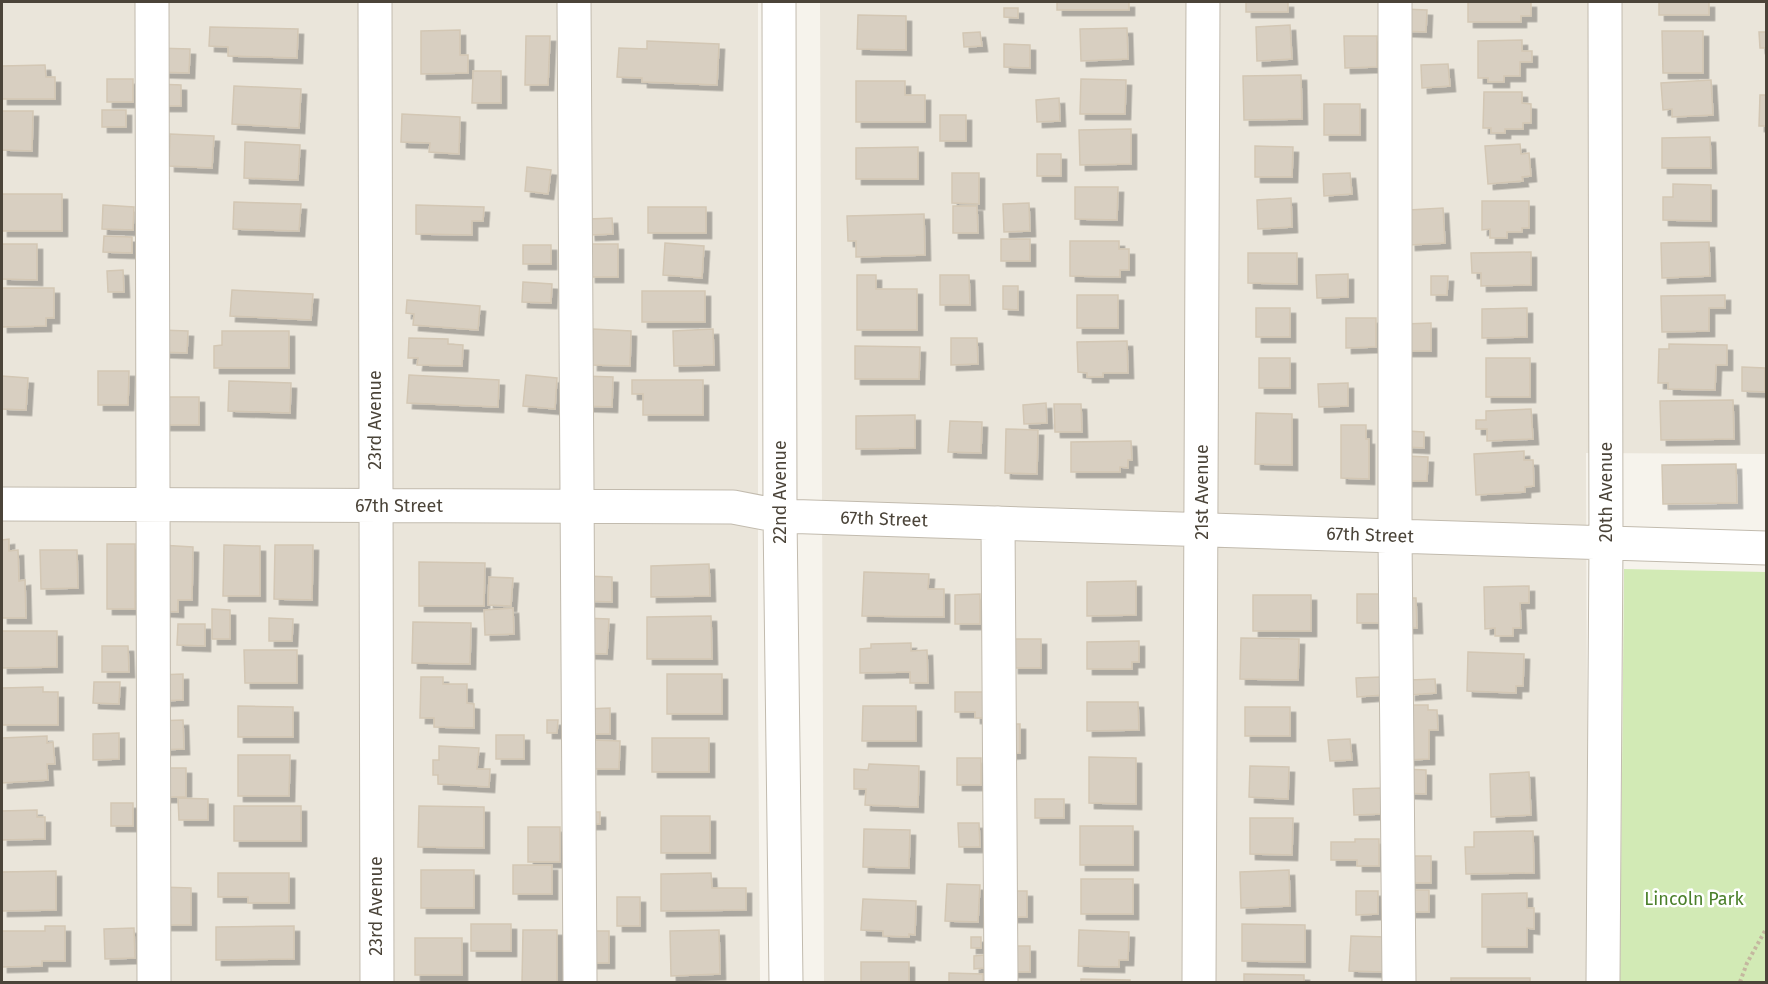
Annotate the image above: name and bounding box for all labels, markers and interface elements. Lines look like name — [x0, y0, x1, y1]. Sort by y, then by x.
street label: 23rd Avenue — [364, 370, 386, 470]
street label: 22nd Avenue — [769, 440, 791, 544]
street label: 20th Avenue — [1595, 442, 1617, 542]
street label: 21st Avenue — [1191, 444, 1213, 540]
street label: 67th Street — [355, 495, 443, 517]
street label: 67th Street — [840, 506, 929, 532]
street label: 67th Street — [1326, 522, 1415, 548]
street label: 23rd Avenue — [365, 856, 387, 956]
park label: Lincoln Park — [1644, 888, 1744, 910]

